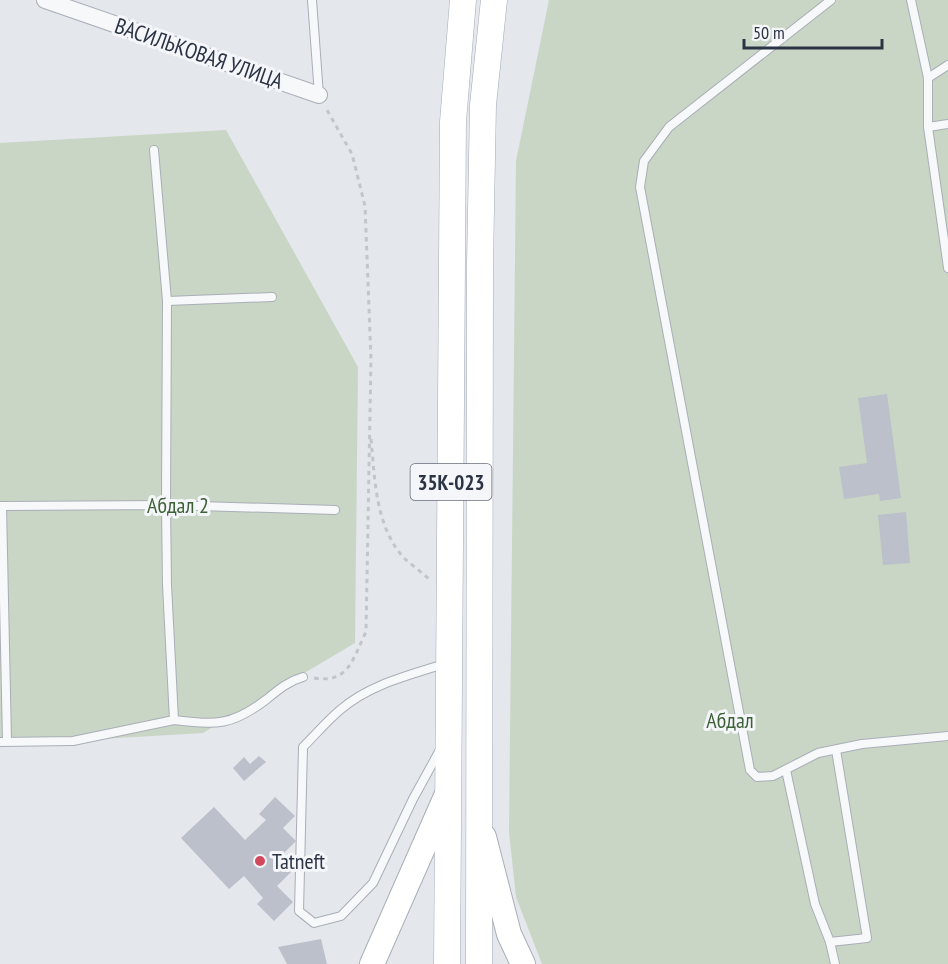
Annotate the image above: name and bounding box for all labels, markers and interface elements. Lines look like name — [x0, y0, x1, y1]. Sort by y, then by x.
street label: ВАСИЛЬКОВАЯ УЛИЦА — [111, 11, 287, 95]
scale bar — [744, 12, 882, 50]
text: 50 m — [753, 21, 785, 44]
road number: 35К-023 — [410, 464, 492, 500]
park label: Абдал 2 — [147, 491, 209, 519]
park label: Абдал — [706, 706, 754, 734]
place label: Tatneft — [272, 847, 325, 875]
marker: Tatneft — [253, 854, 267, 868]

